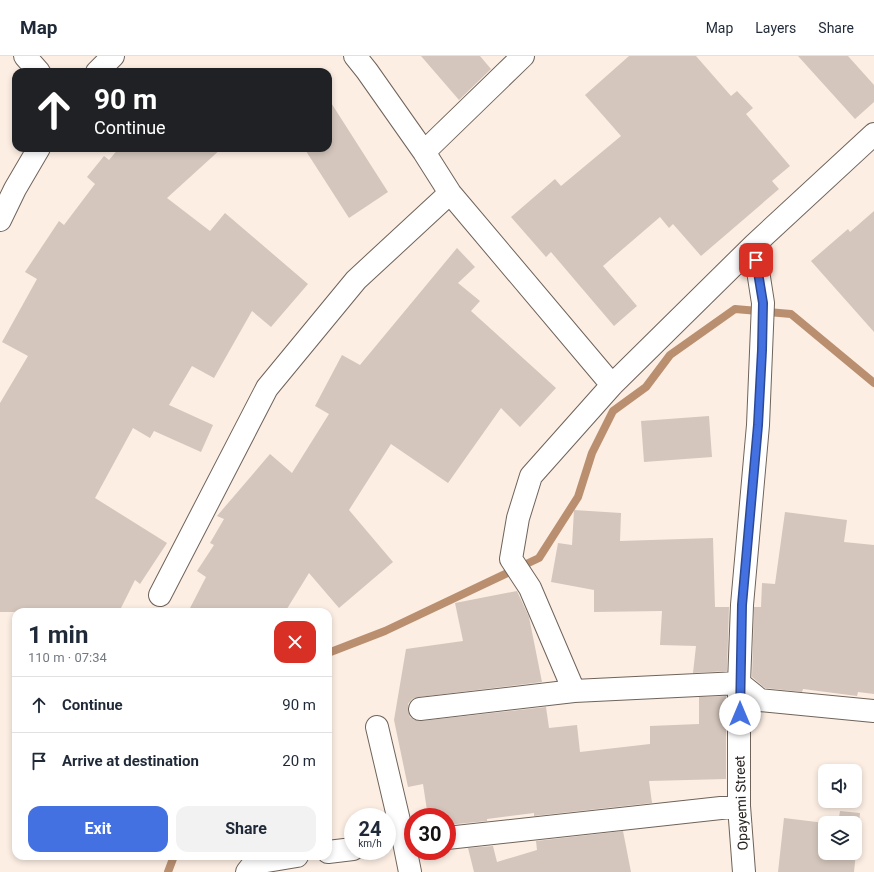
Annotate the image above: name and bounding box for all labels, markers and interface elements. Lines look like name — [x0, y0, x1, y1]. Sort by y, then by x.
text: Map — [20, 16, 58, 39]
text: Map — [706, 20, 733, 36]
text: Layers — [755, 20, 796, 36]
text: Share — [818, 20, 854, 36]
text: 90 m — [94, 83, 157, 116]
icon: ahead — [28, 84, 80, 136]
text: Continue — [94, 117, 166, 138]
pin — [739, 243, 773, 277]
icon: arrive — [745, 249, 767, 271]
text: 1 min — [28, 621, 88, 649]
button: close — [274, 621, 316, 663]
text: 110 m · 07:34 — [28, 650, 107, 665]
position arrow — [719, 693, 761, 735]
icon: ahead — [28, 694, 50, 716]
text: Continue — [62, 696, 123, 714]
text: 90 m — [282, 696, 316, 714]
icon: arrive — [28, 750, 50, 772]
text: Arrive at destination — [62, 752, 199, 770]
text: 20 m — [282, 752, 316, 770]
street label: Opayemi Street — [731, 755, 751, 851]
map controls — [818, 764, 862, 860]
button: sound — [818, 764, 862, 808]
button: Exit — [28, 806, 168, 852]
button: Share — [176, 806, 316, 852]
speed limit sign: 30 — [404, 808, 456, 860]
button: layers — [818, 816, 862, 860]
text: 24 — [359, 817, 381, 841]
text: km/h — [358, 838, 382, 849]

